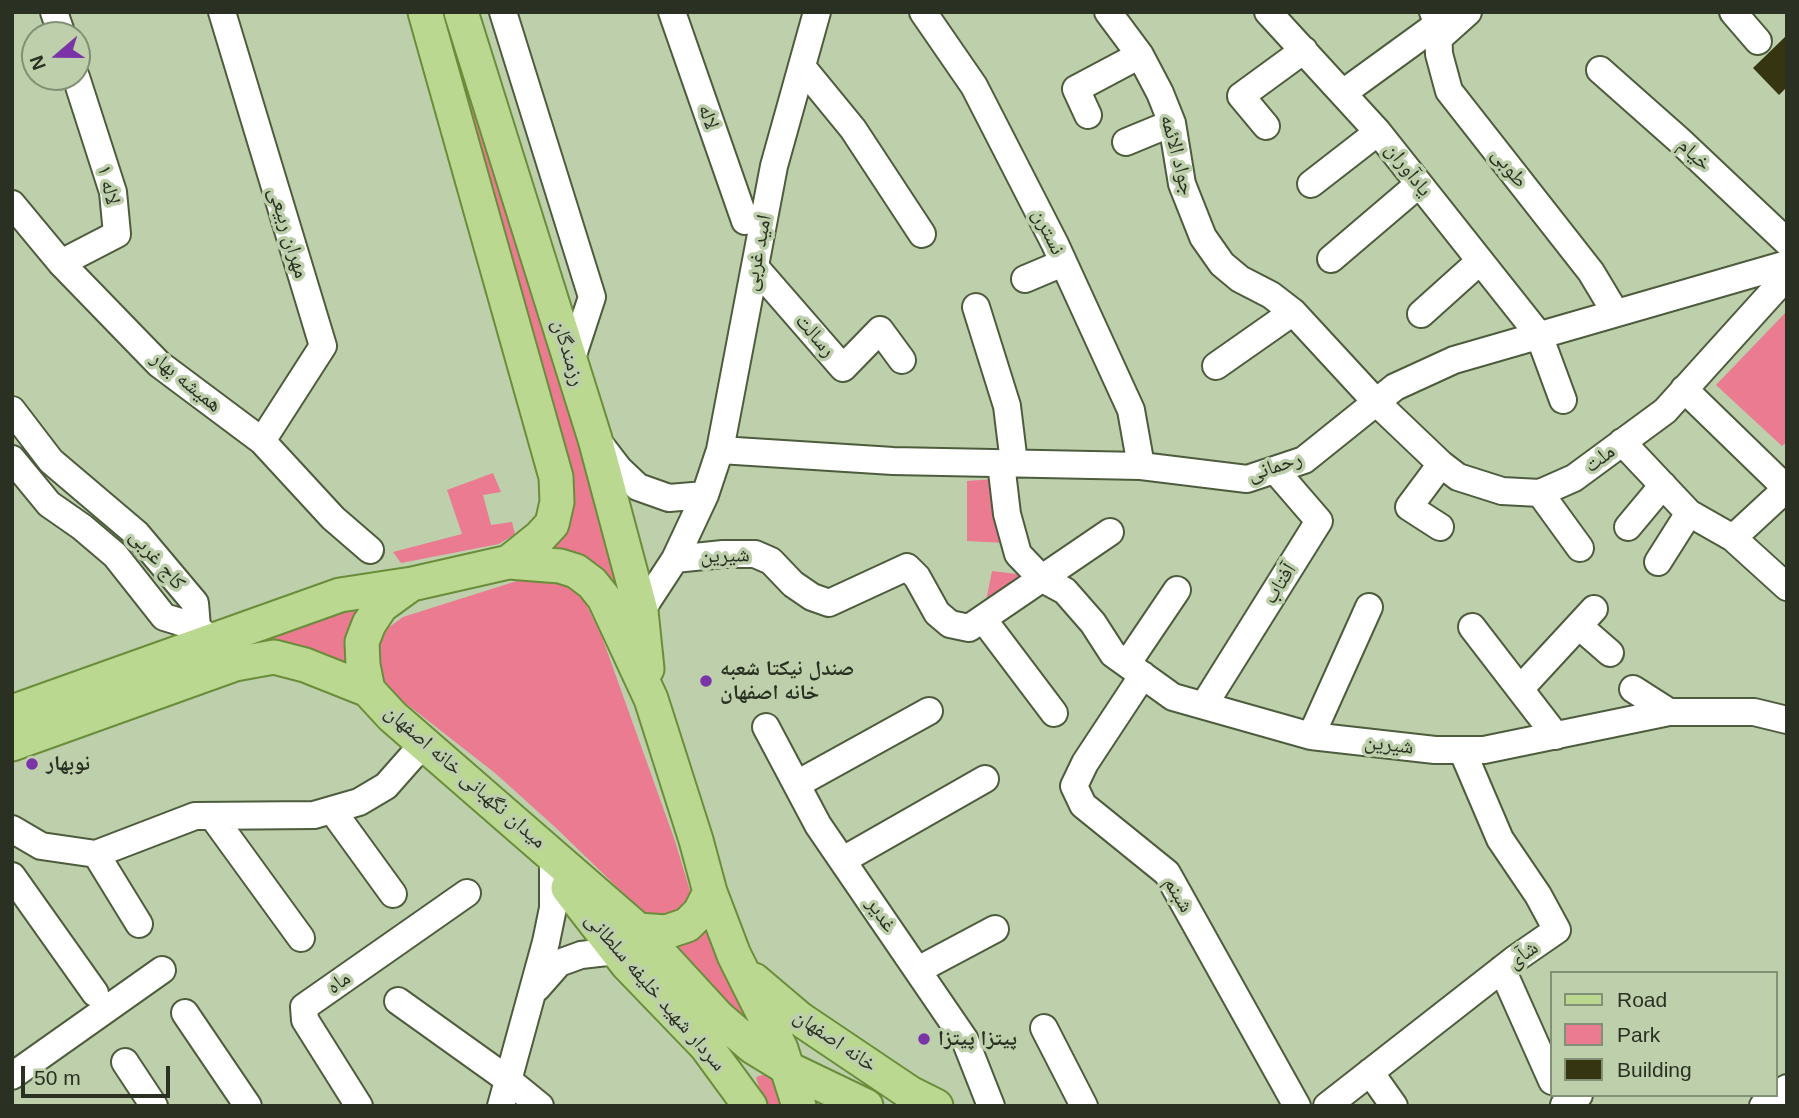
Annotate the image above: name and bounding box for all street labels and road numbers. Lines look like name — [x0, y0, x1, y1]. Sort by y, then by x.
street label: لاله — [692, 101, 724, 133]
street label: جواد الائمه — [1154, 112, 1200, 198]
street label: خیام — [1672, 133, 1716, 177]
street label: یادآوران — [1379, 138, 1437, 202]
street label: طوبی — [1486, 143, 1532, 193]
street label: لاله ۱ — [91, 163, 125, 207]
street label: مهران ربیعی — [262, 184, 314, 282]
street label: نسترن — [1026, 205, 1070, 259]
street label: امید غربی — [738, 213, 778, 293]
street label: رسالت — [789, 309, 841, 363]
street label: رزمندگان — [546, 317, 590, 389]
street label: همیشه بهار — [146, 346, 226, 418]
street label: ملت — [1580, 439, 1620, 479]
street label: رحمانی — [1245, 446, 1305, 488]
street label: کاج غربی — [124, 524, 190, 596]
street label: شیرین — [700, 543, 750, 569]
street label: آفتاب — [1258, 559, 1302, 609]
street label: میدان نگهبانی خانه اصفهان — [379, 700, 551, 854]
street label: شیرین — [1363, 729, 1415, 761]
street label: شبنم — [1158, 873, 1198, 917]
street label: غدیر — [860, 893, 902, 937]
street label: سردار شهید خلیفه سلطانی — [579, 907, 731, 1077]
street label: شآی — [1503, 935, 1543, 975]
street label: ماه — [322, 966, 356, 1000]
street label: خانه اصفهان — [789, 1004, 881, 1078]

